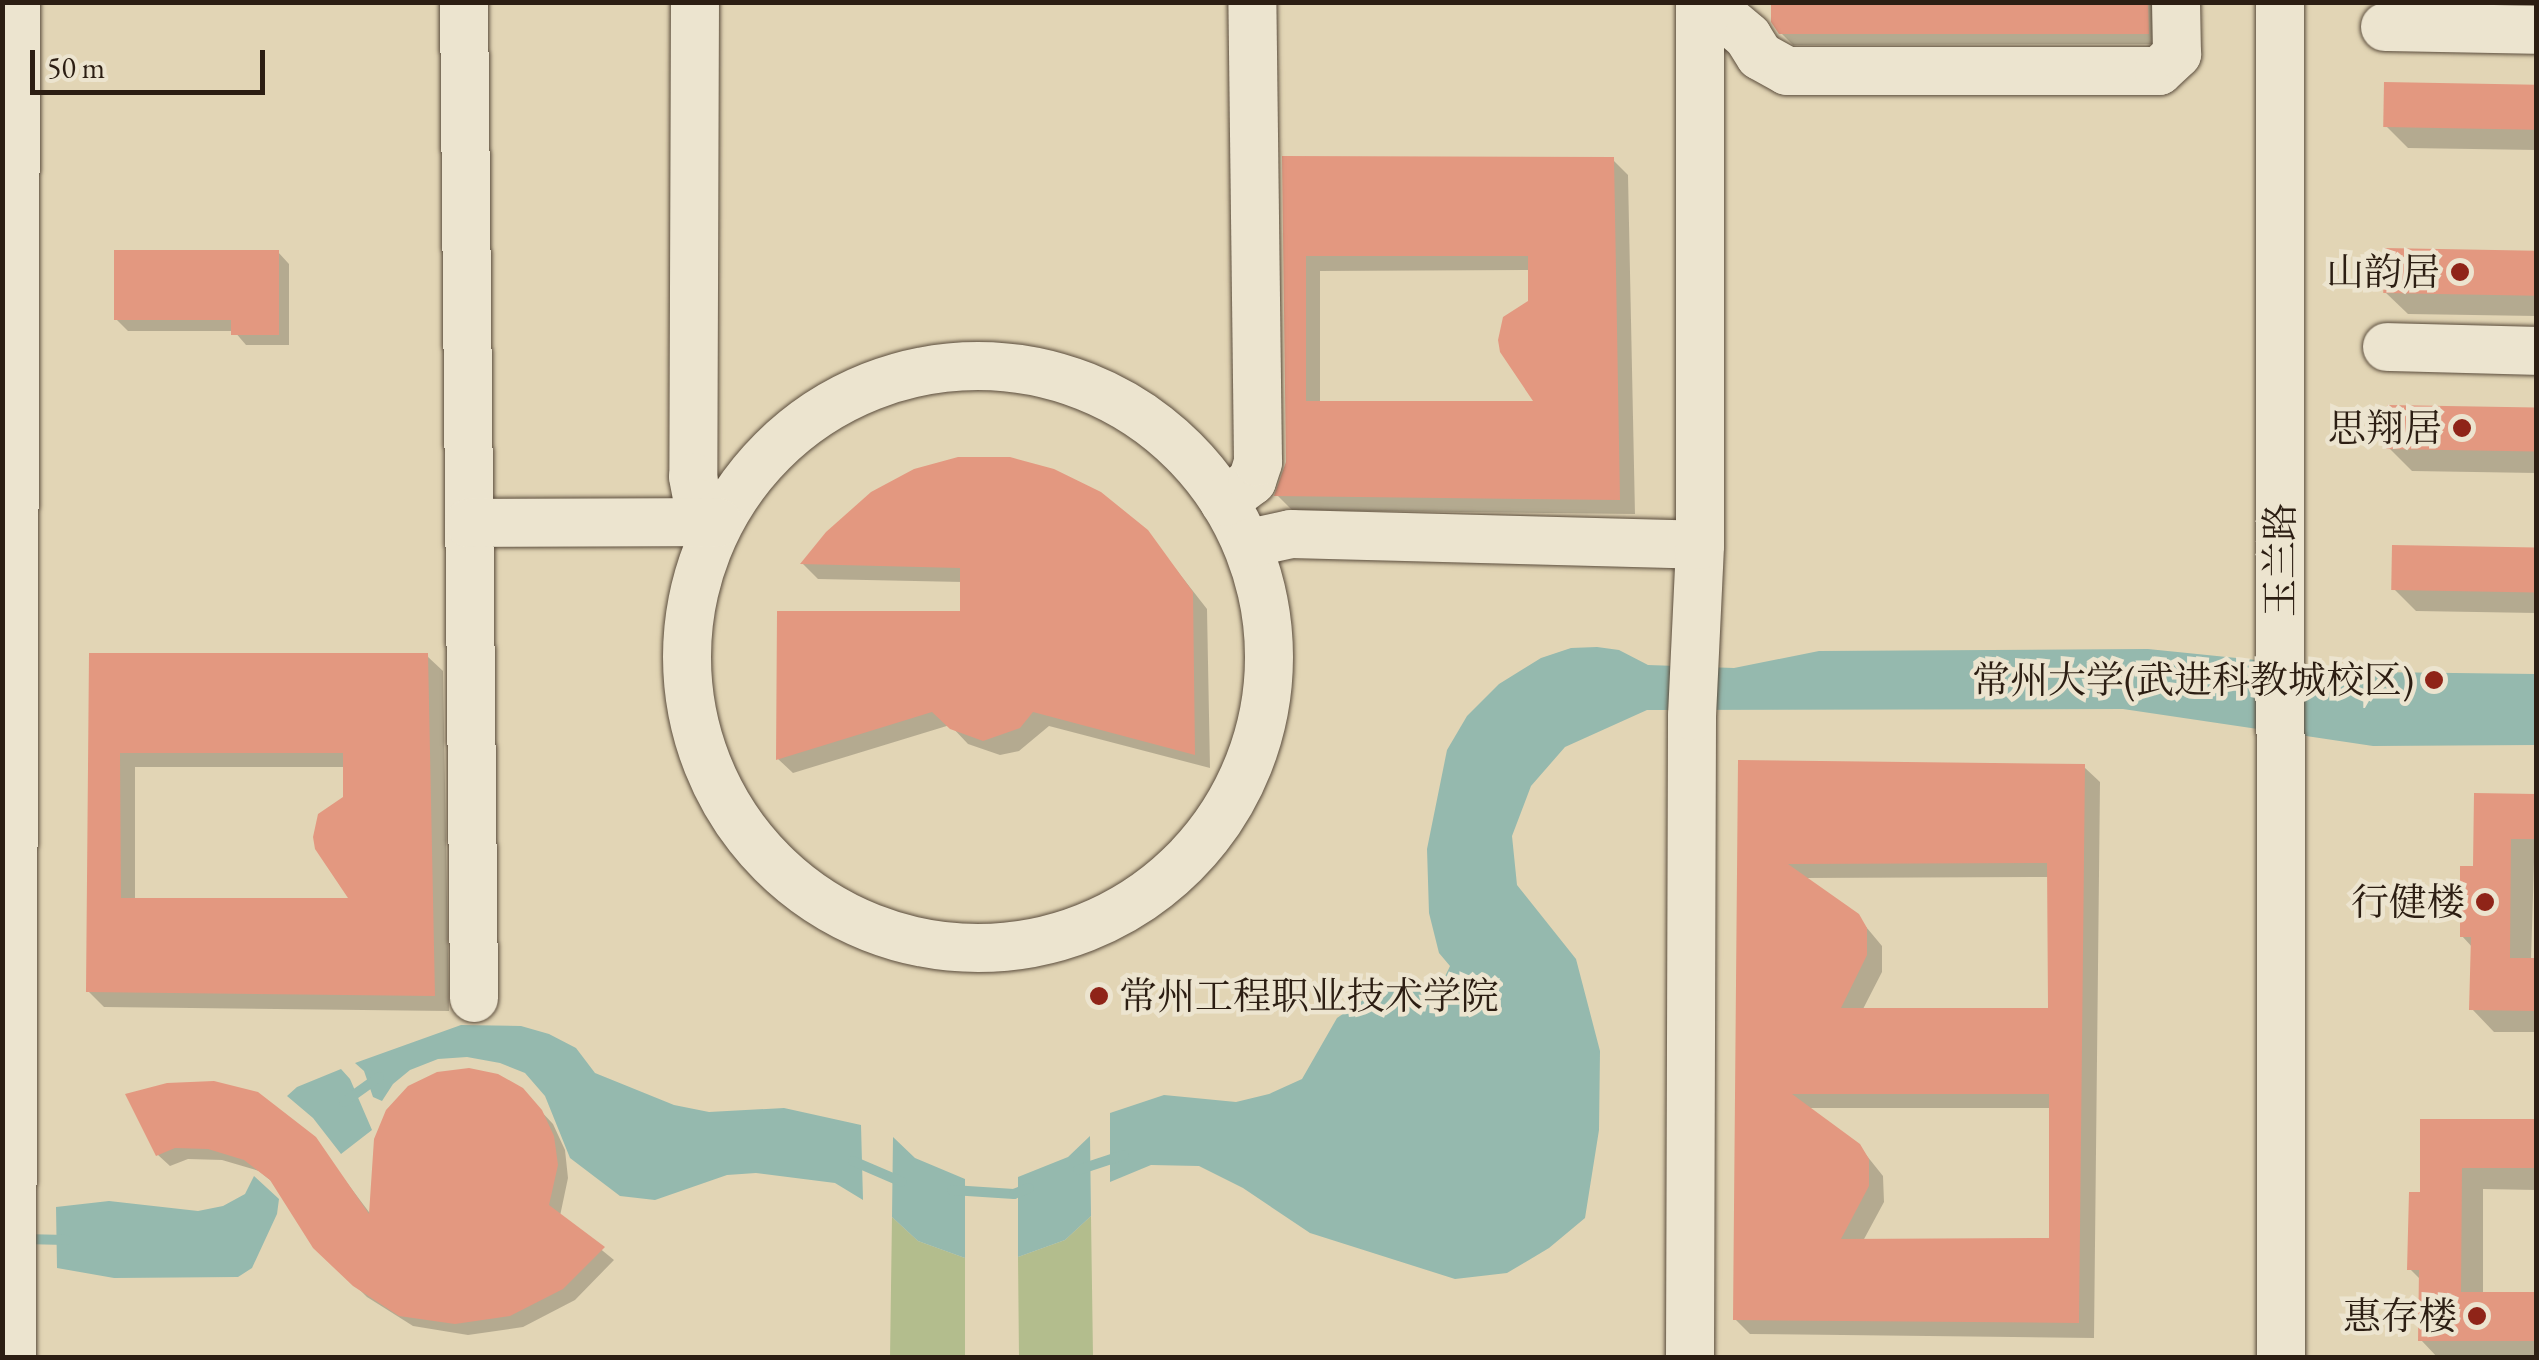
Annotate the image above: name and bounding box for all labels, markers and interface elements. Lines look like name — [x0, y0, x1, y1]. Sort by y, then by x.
scale bar — [35, 30, 270, 92]
text: 50 m — [47, 48, 105, 87]
place label: 山韵居 — [2326, 249, 2440, 295]
marker: 山韵居 — [2449, 261, 2471, 283]
place label: 思翔居 — [2328, 405, 2442, 451]
marker: 思翔居 — [2451, 417, 2473, 439]
street label: 玉兰路 — [2257, 503, 2303, 617]
place label: 常州大学(武进科教城校区) — [1972, 657, 2414, 703]
marker: 常州大学(武进科教城校区) — [2423, 669, 2445, 691]
place label: 行健楼 — [2351, 879, 2465, 925]
marker: 行健楼 — [2474, 891, 2496, 913]
place label: 常州工程职业技术学院 — [1119, 973, 1499, 1019]
marker: 常州工程职业技术学院 — [1088, 985, 1110, 1007]
place label: 惠存楼 — [2343, 1293, 2457, 1339]
marker: 惠存楼 — [2466, 1305, 2488, 1327]

